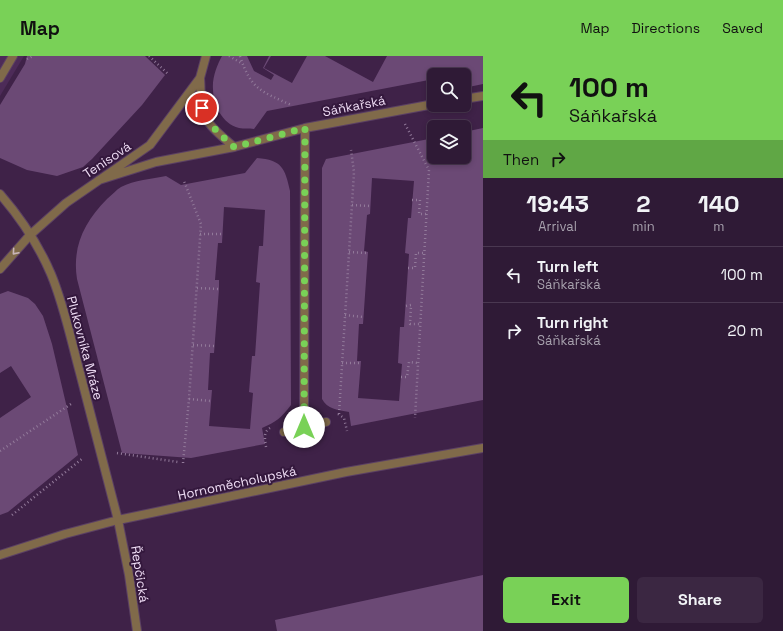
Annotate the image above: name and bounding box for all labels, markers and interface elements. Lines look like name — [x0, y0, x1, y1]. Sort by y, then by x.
text: Map — [20, 16, 60, 41]
text: Map — [580, 19, 610, 37]
text: Directions — [632, 19, 700, 37]
text: Saved — [722, 19, 763, 37]
map controls — [427, 68, 471, 164]
button: search — [427, 68, 471, 112]
text: 100 m — [569, 69, 649, 105]
icon: left — [503, 72, 555, 124]
pin — [185, 91, 219, 125]
street label: Sáňkařská — [321, 91, 387, 120]
icon: arrive — [191, 97, 213, 119]
text: Sáňkařská — [569, 104, 657, 127]
button: layers — [427, 120, 471, 164]
street label: Tenisová — [80, 138, 135, 182]
icon: right — [547, 148, 569, 170]
text: Then — [503, 150, 539, 169]
text: 19:43 — [526, 188, 589, 219]
text: 2 — [636, 188, 651, 219]
text: 140 — [698, 188, 740, 219]
text: Arrival — [538, 218, 577, 235]
text: min — [632, 218, 655, 235]
text: m — [713, 218, 724, 235]
one-way arrow — [12, 247, 20, 255]
text: Turn left — [537, 257, 599, 276]
icon: left — [503, 264, 525, 286]
text: 100 m — [721, 265, 763, 284]
text: Sáňkařská — [537, 276, 601, 293]
street label: Plukovníka Mráze — [63, 294, 107, 402]
text: Turn right — [537, 313, 608, 332]
icon: right — [503, 320, 525, 342]
text: 20 m — [728, 321, 763, 340]
text: Sáňkařská — [537, 332, 601, 349]
position arrow — [283, 406, 325, 448]
street label: Hornoměcholupská — [176, 462, 298, 504]
street label: Řepčická — [127, 544, 153, 604]
button: Exit — [503, 577, 629, 623]
button: Share — [637, 577, 763, 623]

